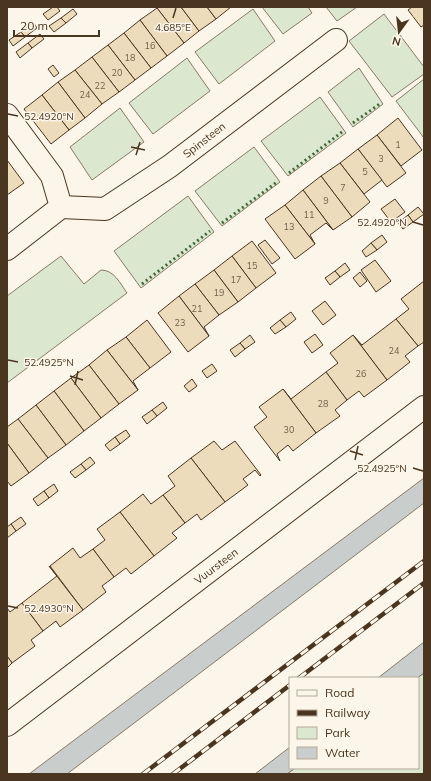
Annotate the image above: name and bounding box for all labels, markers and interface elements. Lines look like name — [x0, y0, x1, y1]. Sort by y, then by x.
scale bar — [14, 12, 99, 38]
north arrow — [379, 12, 419, 52]
text: 20 m — [20, 18, 48, 33]
text: 4.685°E — [155, 21, 191, 34]
text: N — [391, 34, 402, 49]
house number: 16 — [145, 40, 155, 51]
house number: 18 — [125, 52, 135, 63]
house number: 20 — [112, 67, 122, 78]
house number: 22 — [95, 80, 105, 91]
house number: 24 — [80, 89, 91, 100]
text: 52.4920°N — [24, 110, 74, 123]
street label: Spinsteen — [180, 119, 228, 161]
house number: 1 — [395, 139, 401, 150]
house number: 3 — [378, 153, 384, 164]
house number: 5 — [362, 166, 368, 177]
house number: 7 — [340, 182, 346, 193]
house number: 9 — [323, 195, 329, 206]
house number: 11 — [304, 209, 314, 220]
text: 52.4920°N — [357, 216, 407, 229]
house number: 13 — [284, 221, 294, 232]
house number: 15 — [247, 260, 258, 271]
house number: 17 — [231, 274, 241, 285]
house number: 19 — [214, 287, 224, 298]
house number: 21 — [192, 303, 202, 314]
house number: 23 — [175, 317, 185, 328]
house number: 24 — [389, 345, 400, 356]
text: 52.4925°N — [24, 356, 74, 369]
house number: 26 — [356, 368, 366, 379]
house number: 28 — [318, 398, 328, 409]
house number: 30 — [284, 424, 294, 435]
text: 52.4925°N — [357, 462, 407, 475]
street label: Vuursteen — [191, 545, 241, 587]
text: 52.4930°N — [24, 602, 74, 615]
legend — [289, 677, 419, 769]
text: Road — [325, 685, 354, 700]
text: Railway — [325, 705, 371, 720]
text: Park — [325, 725, 351, 740]
text: Water — [325, 745, 361, 760]

